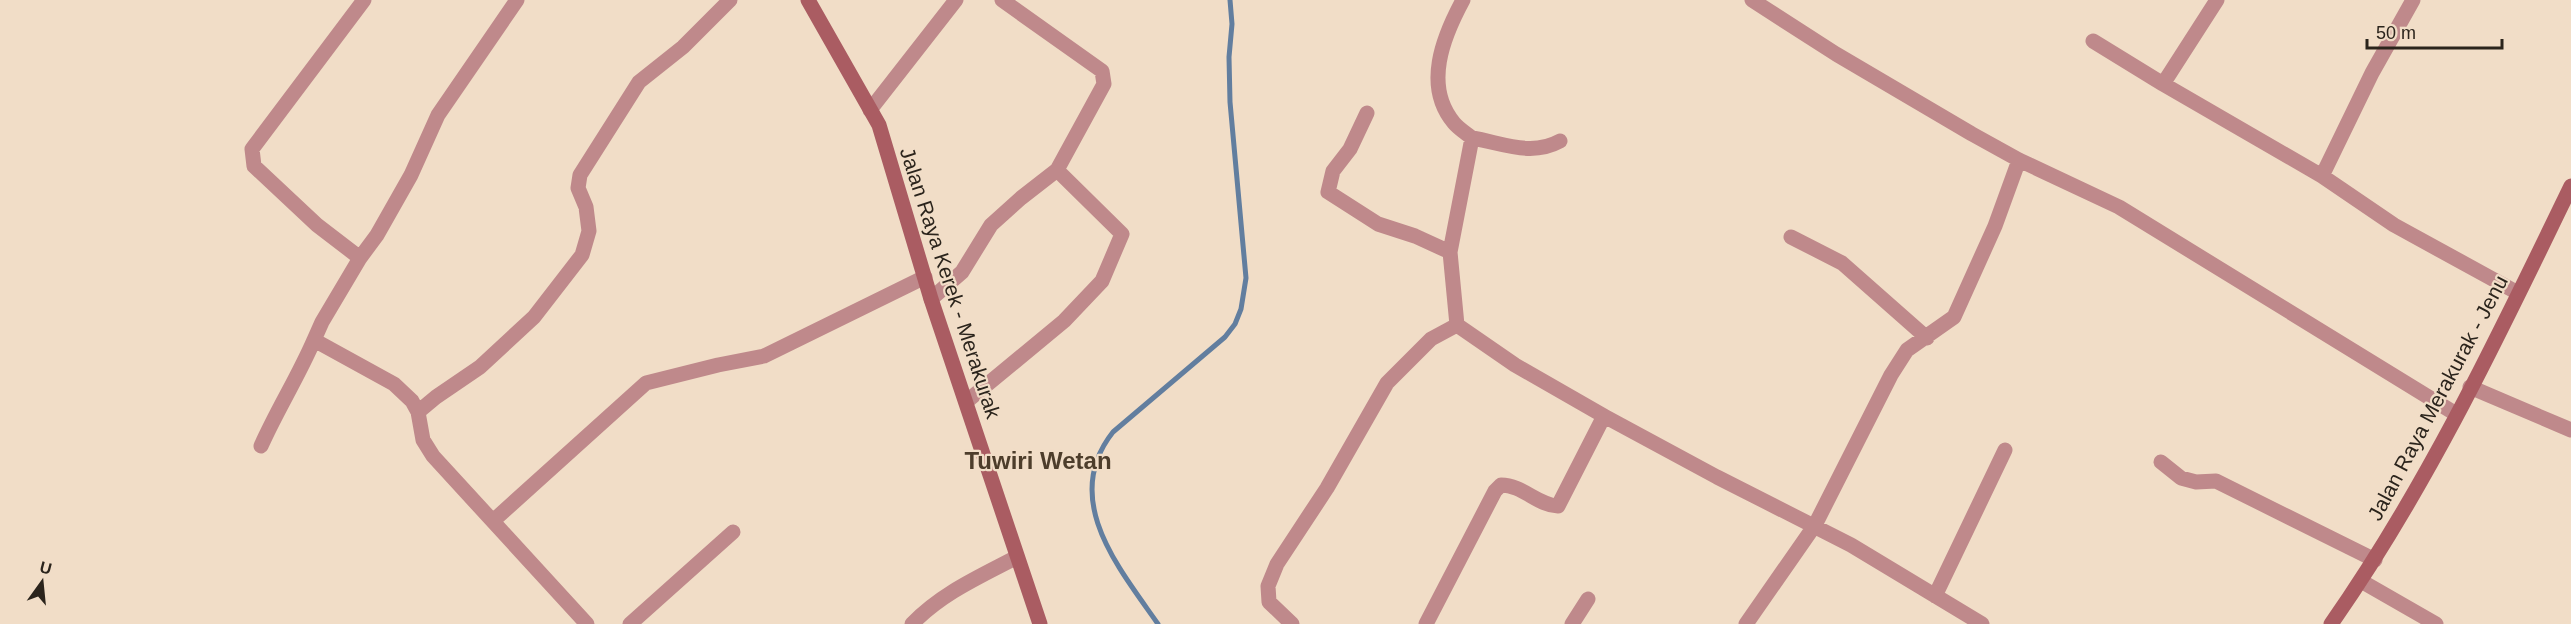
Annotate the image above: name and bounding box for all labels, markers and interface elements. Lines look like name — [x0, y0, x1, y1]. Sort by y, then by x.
scale bar — [2367, 12, 2502, 50]
text: 50 m — [2376, 23, 2416, 43]
street label: Jalan Raya Kerek - Merakurak — [896, 144, 1005, 422]
street label: Jalan Raya Merakurak - Jenu — [2363, 271, 2512, 524]
district label: Tuwiri Wetan — [964, 447, 1112, 474]
north arrow — [12, 552, 72, 612]
text: U — [38, 558, 54, 578]

